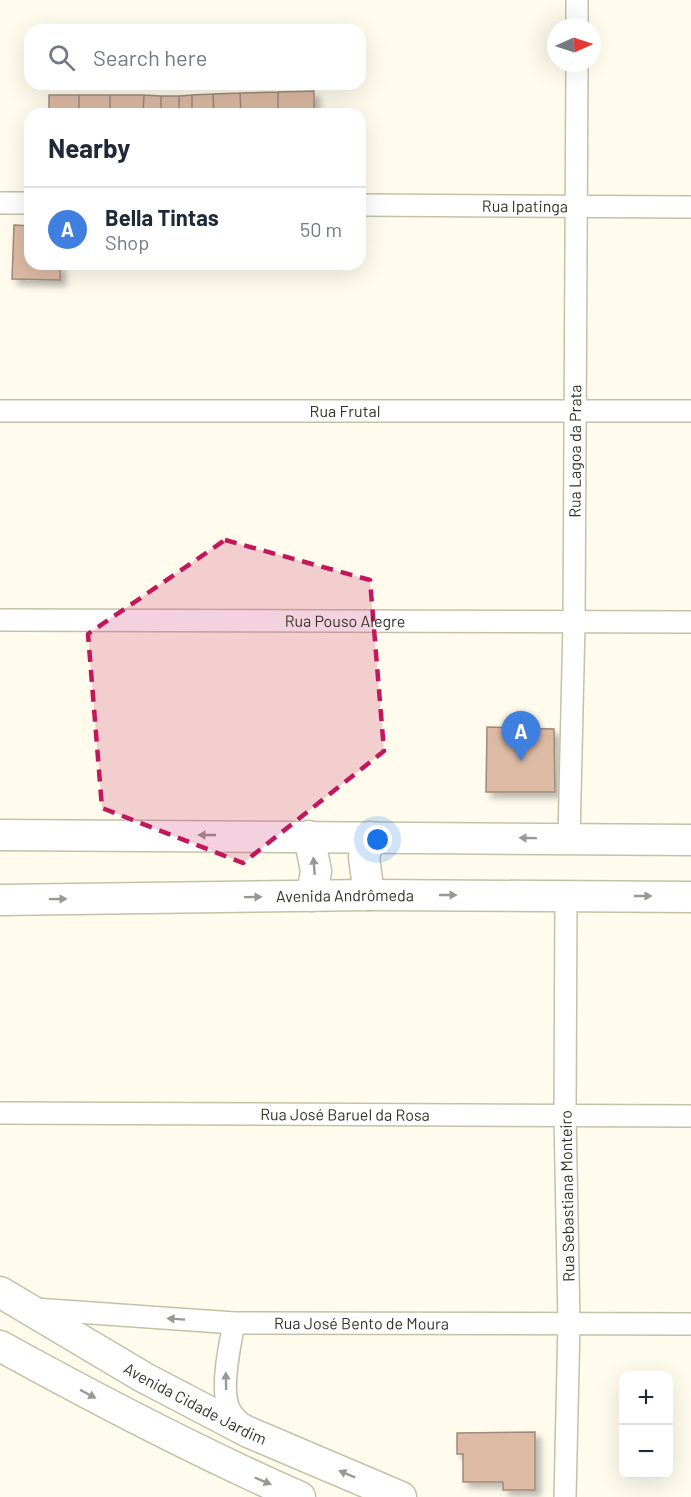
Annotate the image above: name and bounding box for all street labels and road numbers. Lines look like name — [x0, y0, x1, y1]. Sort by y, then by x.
street label: Rua Ipatinga — [482, 196, 568, 215]
street label: Rua Lagoa da Prata — [565, 384, 584, 518]
street label: Rua Frutal — [310, 401, 380, 420]
street label: Rua Pouso Alegre — [285, 611, 405, 630]
street label: Avenida Andrômeda — [276, 885, 414, 905]
street label: Rua José Baruel da Rosa — [260, 1104, 430, 1124]
street label: Rua Sebastiana Monteiro — [556, 1110, 577, 1282]
street label: Rua José Bento de Moura — [274, 1313, 449, 1332]
street label: Avenida Cidade Jardim — [121, 1358, 270, 1448]

